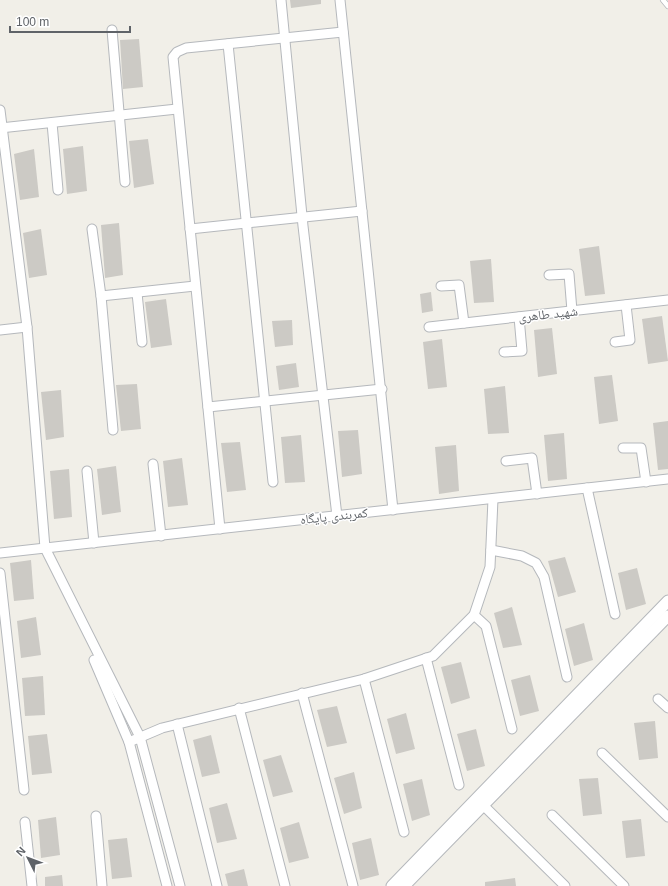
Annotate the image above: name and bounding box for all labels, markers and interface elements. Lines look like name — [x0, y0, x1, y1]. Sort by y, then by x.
scale bar — [10, 8, 130, 34]
text: 100 m — [16, 15, 49, 29]
street label: شهید طاهری — [518, 303, 579, 326]
street label: کمربندی پایگاه — [299, 505, 369, 528]
north arrow — [8, 838, 48, 878]
text: N — [13, 844, 28, 858]

